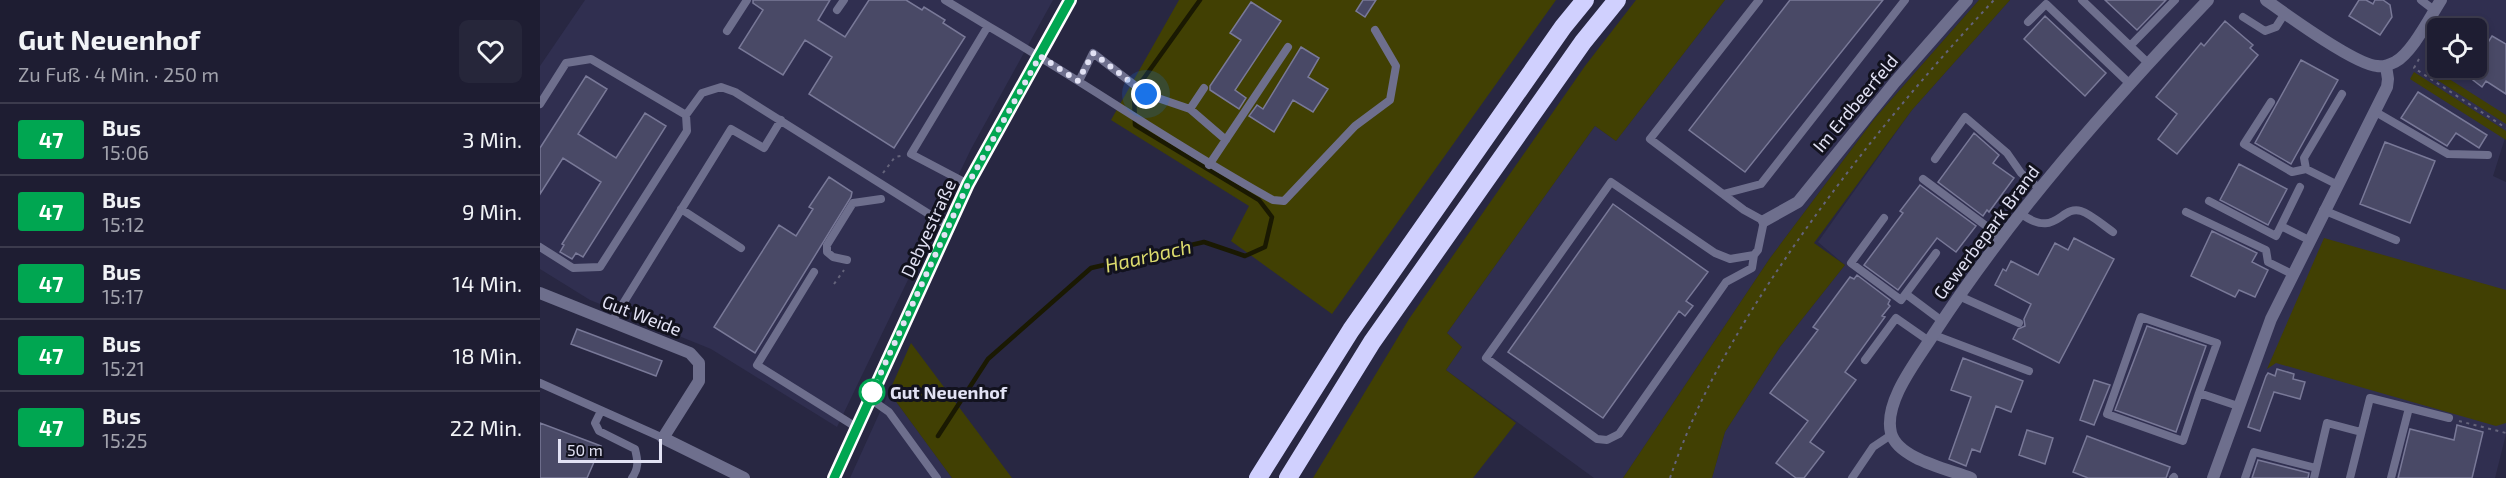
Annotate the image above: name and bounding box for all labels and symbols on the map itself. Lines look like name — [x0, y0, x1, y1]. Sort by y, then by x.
street label: Im Erdbeerfeld — [1808, 50, 1902, 156]
your location — [1131, 79, 1161, 109]
street label: Gewerbepark Brand — [1928, 161, 2044, 303]
street label: Debyestraße — [896, 175, 960, 281]
water label: Haarbach — [1102, 233, 1194, 277]
street label: Gut Weide — [599, 290, 685, 340]
marker: Gut Neuenhof — [859, 379, 885, 405]
place label: Gut Neuenhof — [890, 381, 1008, 403]
scale bar — [558, 436, 662, 464]

